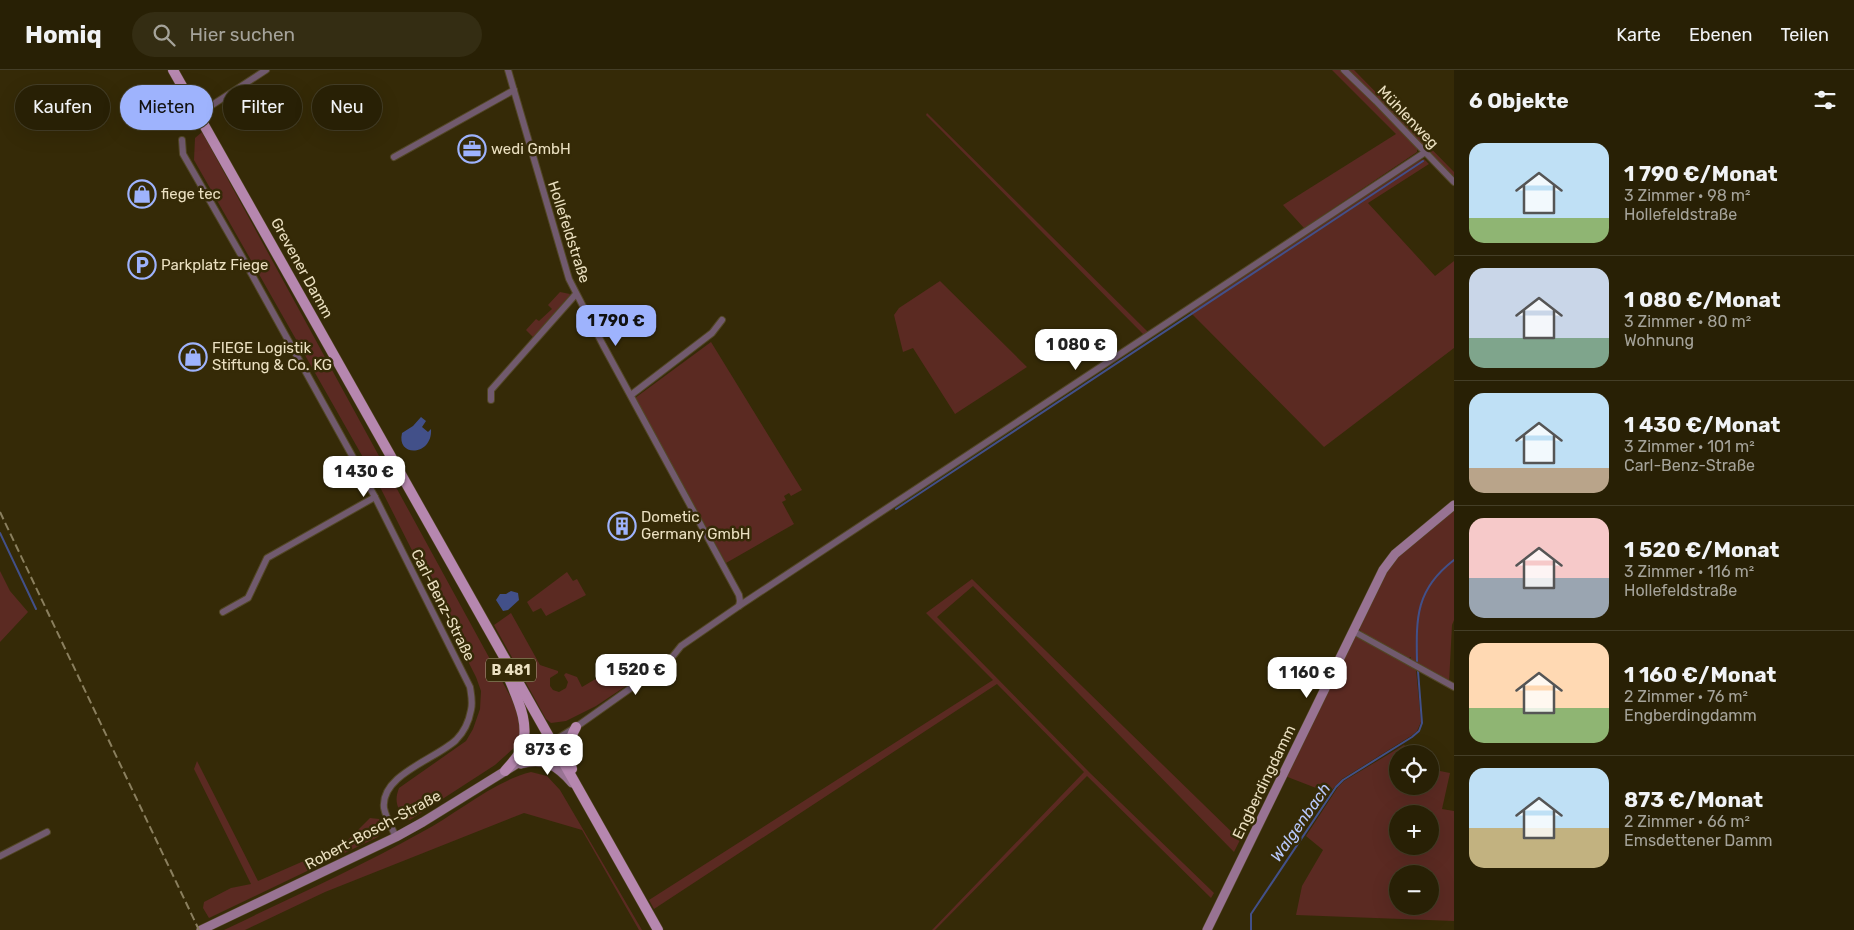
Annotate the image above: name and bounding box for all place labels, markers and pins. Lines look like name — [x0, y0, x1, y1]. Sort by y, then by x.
office icon: wedi GmbH — [457, 134, 487, 164]
place label: wedi GmbH — [491, 140, 571, 158]
shop icon: fiege tec — [127, 179, 157, 209]
place label: fiege tec — [161, 185, 221, 203]
parking icon: Parkplatz Fiege — [127, 250, 157, 280]
place label: Parkplatz Fiege — [161, 256, 268, 274]
pin: 1 790 € — [570, 304, 662, 347]
pin: 1 080 € — [1030, 328, 1122, 371]
place label: FIEGE Logistik Stiftung & Co. KG — [212, 339, 332, 374]
shop icon: FIEGE Logistik Stiftung & Co. KG — [178, 342, 208, 372]
pin: 1 430 € — [318, 456, 410, 498]
place label: Dometic Germany GmbH — [641, 508, 751, 543]
building icon: Dometic Germany GmbH — [607, 511, 637, 541]
pin: 1 520 € — [590, 654, 682, 696]
pin: 1 160 € — [1261, 656, 1353, 699]
pin: 873 € — [513, 734, 583, 776]

